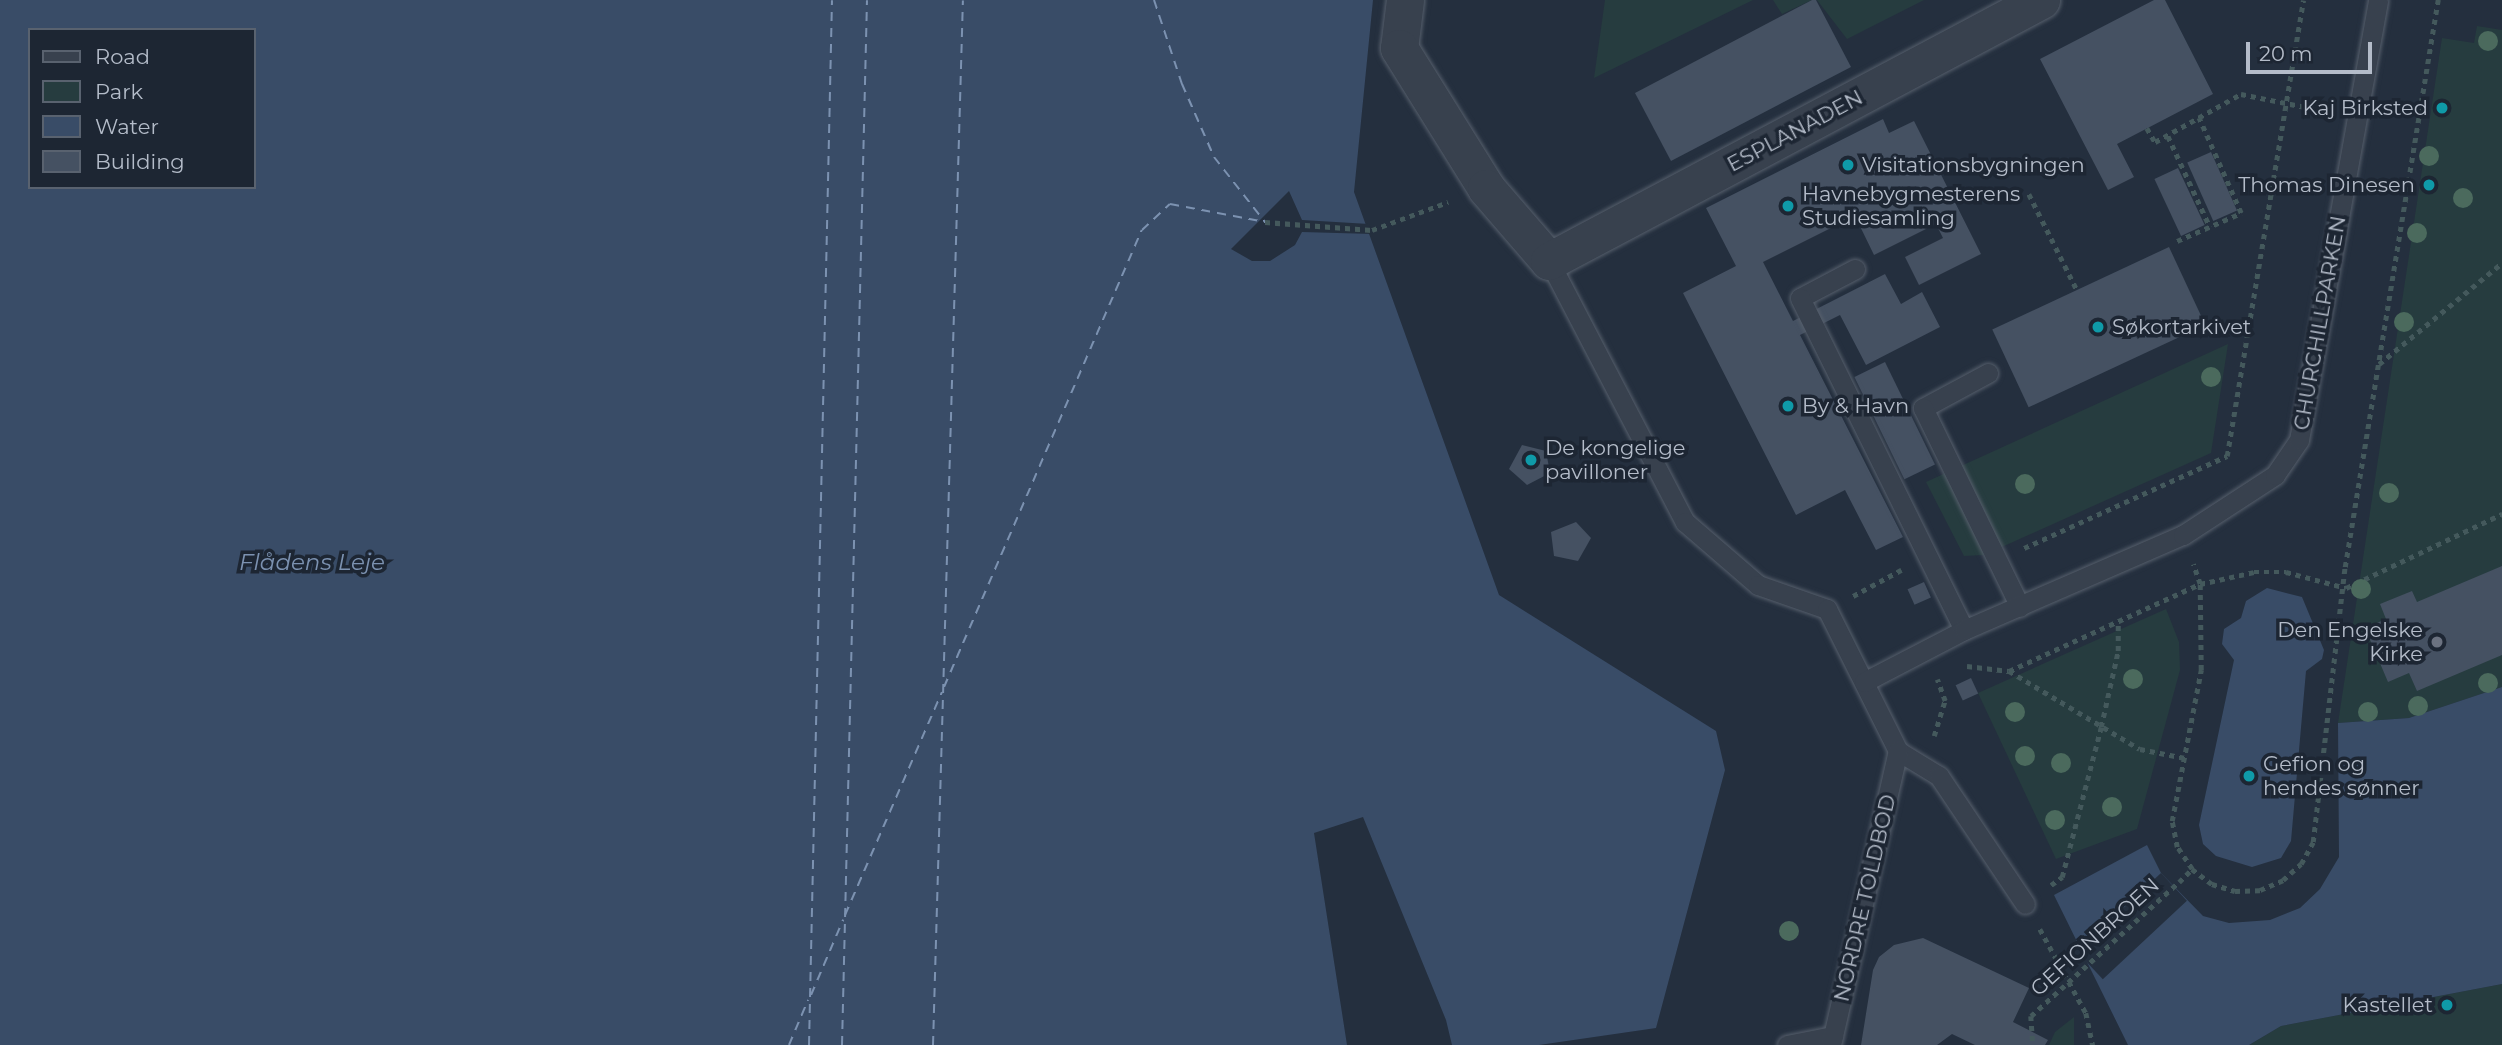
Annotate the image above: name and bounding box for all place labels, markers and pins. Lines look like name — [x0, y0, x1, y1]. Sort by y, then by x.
place label: Kaj Birksted — [2302, 95, 2428, 121]
marker: Kaj Birksted — [2434, 100, 2450, 116]
place label: Visitationsbygningen — [1862, 152, 2085, 178]
marker: Visitationsbygningen — [1840, 157, 1856, 173]
place label: Thomas Dinesen — [2238, 172, 2415, 198]
marker: Thomas Dinesen — [2421, 177, 2437, 193]
place label: Havnebygmesterens Studiesamling — [1802, 181, 2020, 231]
marker: Havnebygmesterens Studiesamling — [1780, 198, 1796, 214]
place label: Søkortarkivet — [2112, 314, 2251, 340]
marker: Søkortarkivet — [2090, 319, 2106, 335]
place label: By & Havn — [1802, 393, 1909, 419]
marker: By & Havn — [1780, 398, 1796, 414]
place label: De kongelige pavilloner — [1545, 435, 1685, 485]
marker: De kongelige pavilloner — [1523, 452, 1539, 468]
place label: Den Engelske Kirke — [2277, 617, 2423, 667]
marker: Den Engelske Kirke — [2429, 634, 2445, 650]
place label: Gefion og hendes sønner — [2263, 751, 2420, 801]
marker: Gefion og hendes sønner — [2241, 768, 2257, 784]
place label: Kastellet — [2342, 992, 2433, 1018]
marker: Kastellet — [2439, 997, 2455, 1013]

